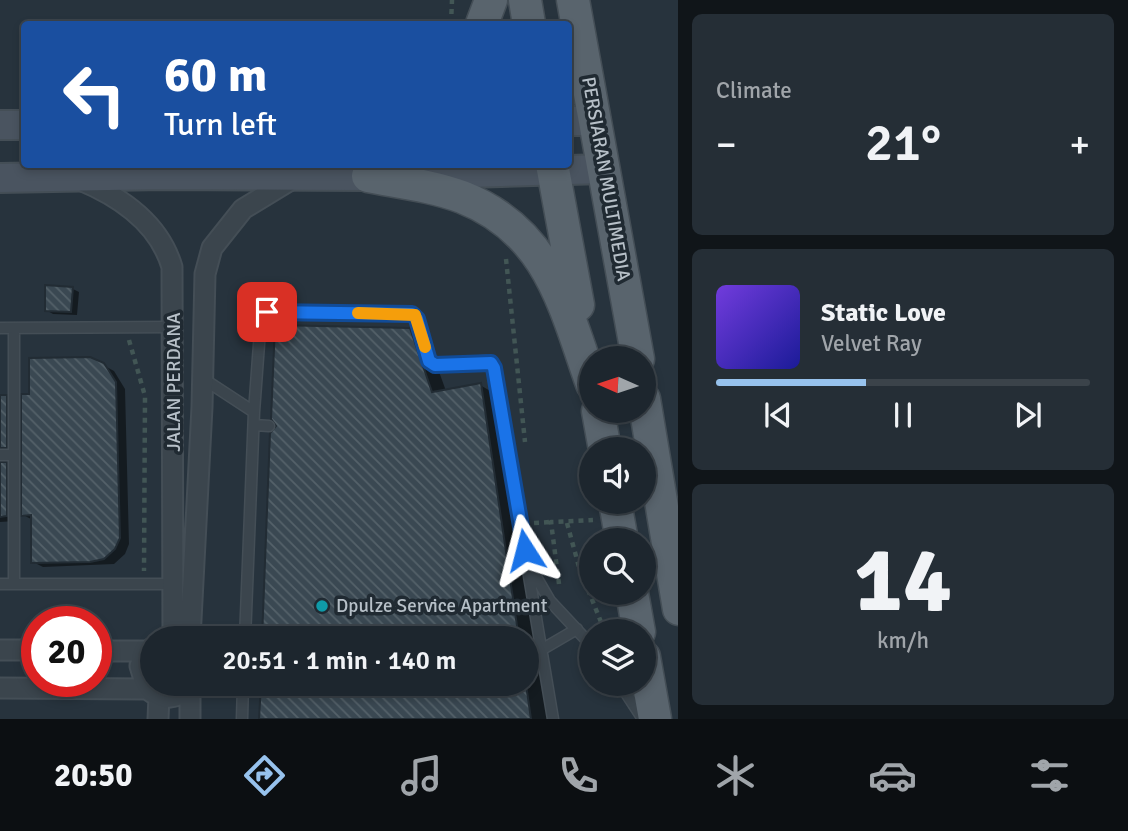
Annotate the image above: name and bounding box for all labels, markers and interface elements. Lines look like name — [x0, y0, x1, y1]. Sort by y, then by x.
text: 60 m — [164, 45, 267, 105]
icon: left — [49, 49, 140, 140]
street label: PERSIARAN MULTIMEDIA — [576, 75, 636, 283]
text: Climate — [716, 76, 792, 105]
text: Turn left — [164, 105, 277, 144]
text: 21° — [865, 111, 941, 175]
text: − — [716, 121, 737, 168]
text: + — [1069, 121, 1090, 168]
pin — [237, 282, 297, 342]
icon: arrive — [248, 293, 286, 331]
text: Static Love — [821, 297, 946, 329]
street label: JALAN PERDANA — [162, 312, 186, 452]
text: Velvet Ray — [821, 329, 922, 358]
north arrow — [579, 346, 656, 424]
map controls — [579, 346, 656, 696]
icon: previous — [759, 396, 797, 434]
icon: pause — [884, 396, 922, 434]
icon: next — [1009, 396, 1047, 434]
button: sound — [579, 437, 656, 514]
position arrow — [488, 513, 562, 587]
text: 14 — [854, 524, 952, 637]
button: search — [579, 528, 656, 605]
place label: Dpulze Service Apartment — [336, 594, 548, 618]
marker: Dpulze Service Apartment — [314, 598, 330, 614]
speed limit sign: 20 — [21, 606, 112, 697]
button: layers — [579, 619, 656, 696]
text: km/h — [877, 626, 929, 655]
text: 20:51 · 1 min · 140 m — [223, 645, 456, 677]
icon: directions — [240, 751, 289, 800]
icon: music — [397, 751, 446, 800]
icon: phone — [554, 751, 603, 800]
icon: climate — [711, 751, 760, 800]
icon: car — [868, 751, 917, 800]
icon: filters — [1025, 751, 1074, 800]
text: 20:50 — [54, 756, 133, 795]

